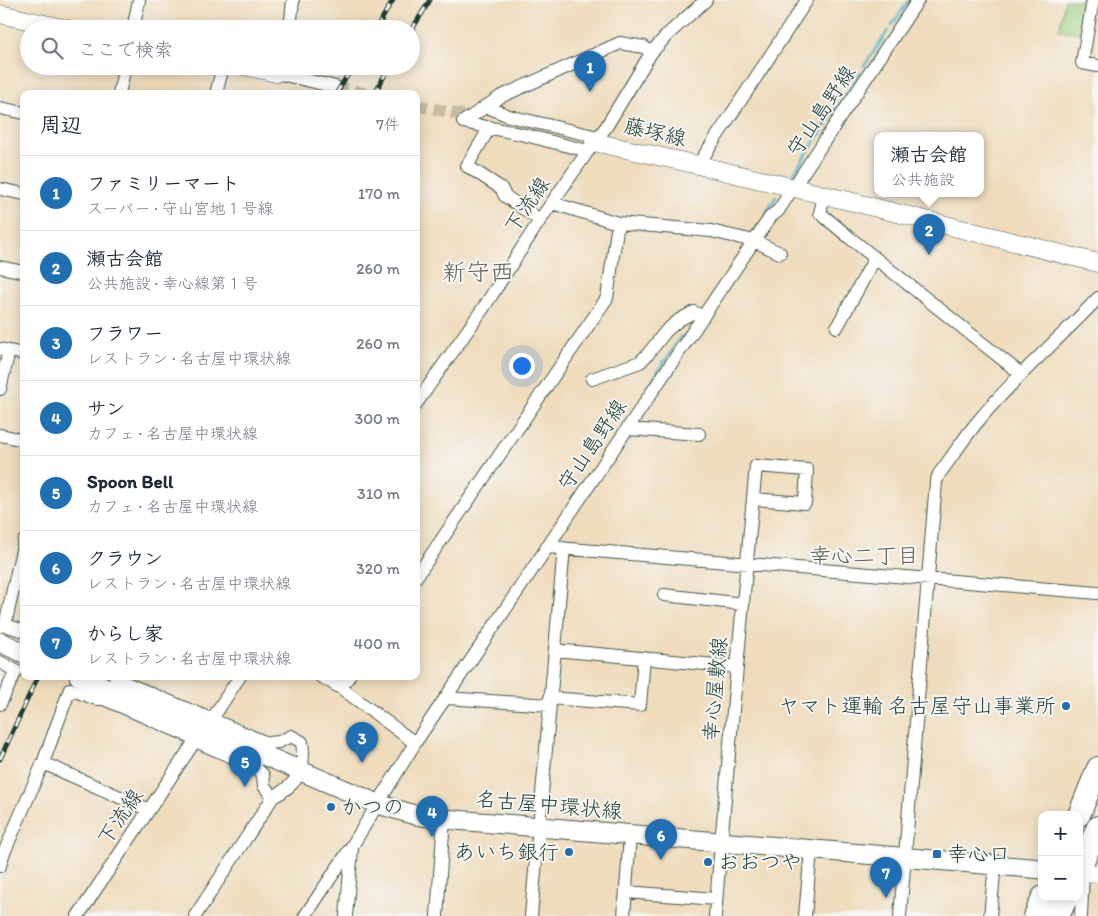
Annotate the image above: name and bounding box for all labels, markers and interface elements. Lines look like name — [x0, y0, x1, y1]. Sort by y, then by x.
search box — [20, 20, 420, 75]
icon: search — [38, 34, 66, 62]
text: ここで検索 — [78, 38, 173, 61]
pin: 1 — [574, 51, 606, 92]
street label: 守山島野線 — [781, 60, 860, 161]
text: 周辺 — [40, 112, 82, 137]
street label: 藤塚線 — [622, 112, 689, 151]
text: 7件 — [376, 115, 400, 134]
popup — [874, 132, 984, 197]
text: 瀬古会館 — [891, 143, 967, 166]
text: 公共施設 — [891, 170, 955, 189]
text: ファミリーマート — [87, 172, 240, 195]
street label: 下流線 — [499, 172, 555, 238]
text: 1 — [52, 184, 60, 203]
text: 170 m — [358, 184, 400, 203]
text: スーパー · 守山宮地１号線 — [87, 199, 273, 218]
pin: 2 — [913, 214, 945, 255]
text: 瀬古会館 — [87, 247, 163, 270]
district label: 新守西 — [442, 257, 514, 286]
text: 2 — [52, 259, 60, 278]
text: 260 m — [356, 259, 400, 278]
text: 公共施設 · 幸心線第１号 — [87, 274, 258, 293]
text: フラワー — [87, 322, 163, 345]
text: 3 — [52, 334, 60, 353]
text: 260 m — [356, 334, 400, 353]
text: レストラン · 名古屋中環状線 — [87, 349, 291, 368]
your location — [509, 353, 535, 379]
street label: 守山島野線 — [552, 394, 631, 495]
text: サン — [87, 397, 125, 420]
text: 4 — [51, 409, 61, 428]
text: 300 m — [355, 409, 400, 428]
text: カフェ · 名古屋中環状線 — [87, 424, 258, 443]
text: Spoon Bell — [87, 470, 173, 493]
text: 5 — [52, 484, 60, 503]
text: 310 m — [357, 484, 400, 503]
text: カフェ · 名古屋中環状線 — [87, 497, 258, 516]
district label: 幸心二丁目 — [809, 542, 919, 569]
text: クラウン — [87, 547, 163, 570]
text: 6 — [52, 559, 60, 578]
text: 320 m — [356, 559, 400, 578]
text: レストラン · 名古屋中環状線 — [87, 574, 291, 593]
text: からし家 — [87, 622, 163, 645]
text: 7 — [52, 634, 60, 653]
text: 400 m — [354, 634, 400, 653]
street label: 幸心屋敷線 — [697, 636, 732, 742]
text: レストラン · 名古屋中環状線 — [87, 649, 291, 668]
place label: ヤマト運輸 名古屋守山事業所 — [778, 693, 1056, 718]
marker: ヤマト運輸 名古屋守山事業所 — [1060, 700, 1072, 712]
pin: 3 — [346, 722, 378, 763]
pin: 5 — [229, 746, 261, 787]
street label: 下流線 — [92, 784, 148, 850]
street label: 名古屋中環状線 — [475, 786, 623, 823]
place label: かつの — [341, 794, 404, 819]
pin: 4 — [416, 796, 448, 837]
marker: かつの — [325, 801, 337, 813]
map controls — [1038, 811, 1083, 901]
button: + — [1038, 811, 1083, 856]
pin: 6 — [645, 819, 677, 860]
place label: あいち銀行 — [454, 839, 559, 864]
place label: 幸心口 — [947, 841, 1010, 866]
marker: あいち銀行 — [563, 846, 575, 858]
marker: 幸心口 — [931, 848, 943, 860]
place label: おおつや — [718, 849, 802, 874]
marker: おおつや — [702, 856, 714, 868]
button: − — [1038, 856, 1083, 901]
pin: 7 — [870, 857, 902, 898]

